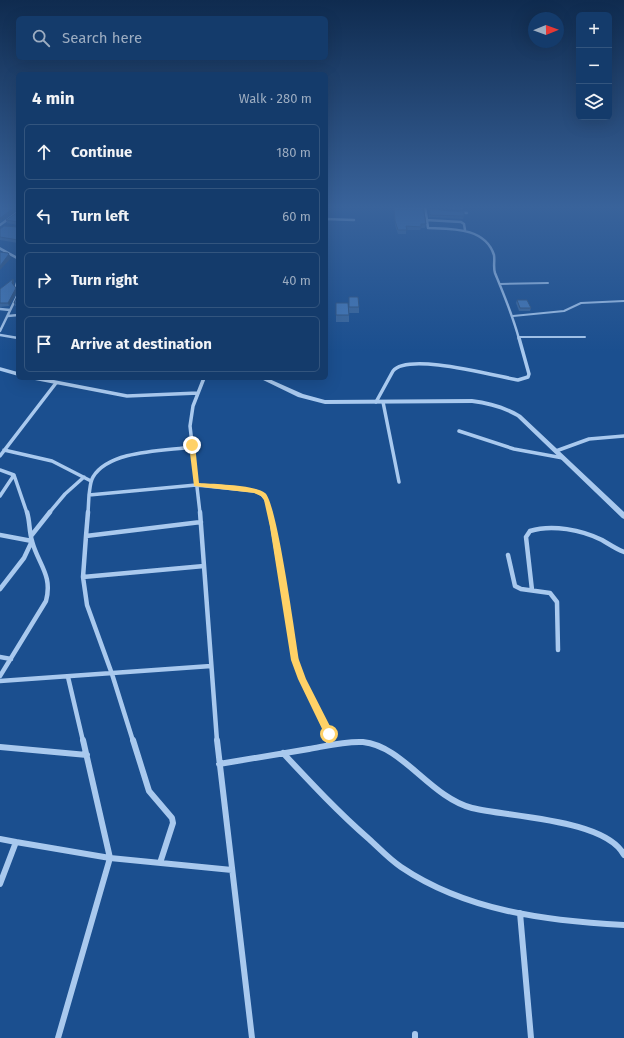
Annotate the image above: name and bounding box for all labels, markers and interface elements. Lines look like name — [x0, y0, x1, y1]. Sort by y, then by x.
north arrow — [528, 12, 564, 48]
map controls — [576, 12, 612, 120]
button: + — [576, 12, 612, 48]
search box — [16, 16, 328, 60]
icon: search — [30, 27, 52, 49]
text: Search here — [62, 29, 142, 47]
button: − — [576, 48, 612, 84]
button: layers — [576, 84, 612, 120]
text: 4 min — [32, 88, 75, 109]
text: Walk · 280 m — [239, 91, 312, 106]
icon: ahead — [33, 141, 55, 163]
text: Continue — [71, 143, 132, 161]
text: 180 m — [276, 145, 311, 160]
icon: left — [33, 205, 55, 227]
text: Turn left — [71, 207, 129, 225]
text: 60 m — [282, 209, 311, 224]
icon: right — [33, 269, 55, 291]
text: Turn right — [71, 271, 138, 289]
text: 40 m — [282, 273, 311, 288]
icon: arrive — [33, 333, 55, 355]
text: Arrive at destination — [71, 335, 212, 353]
route end — [183, 436, 201, 454]
route start — [320, 725, 338, 743]

